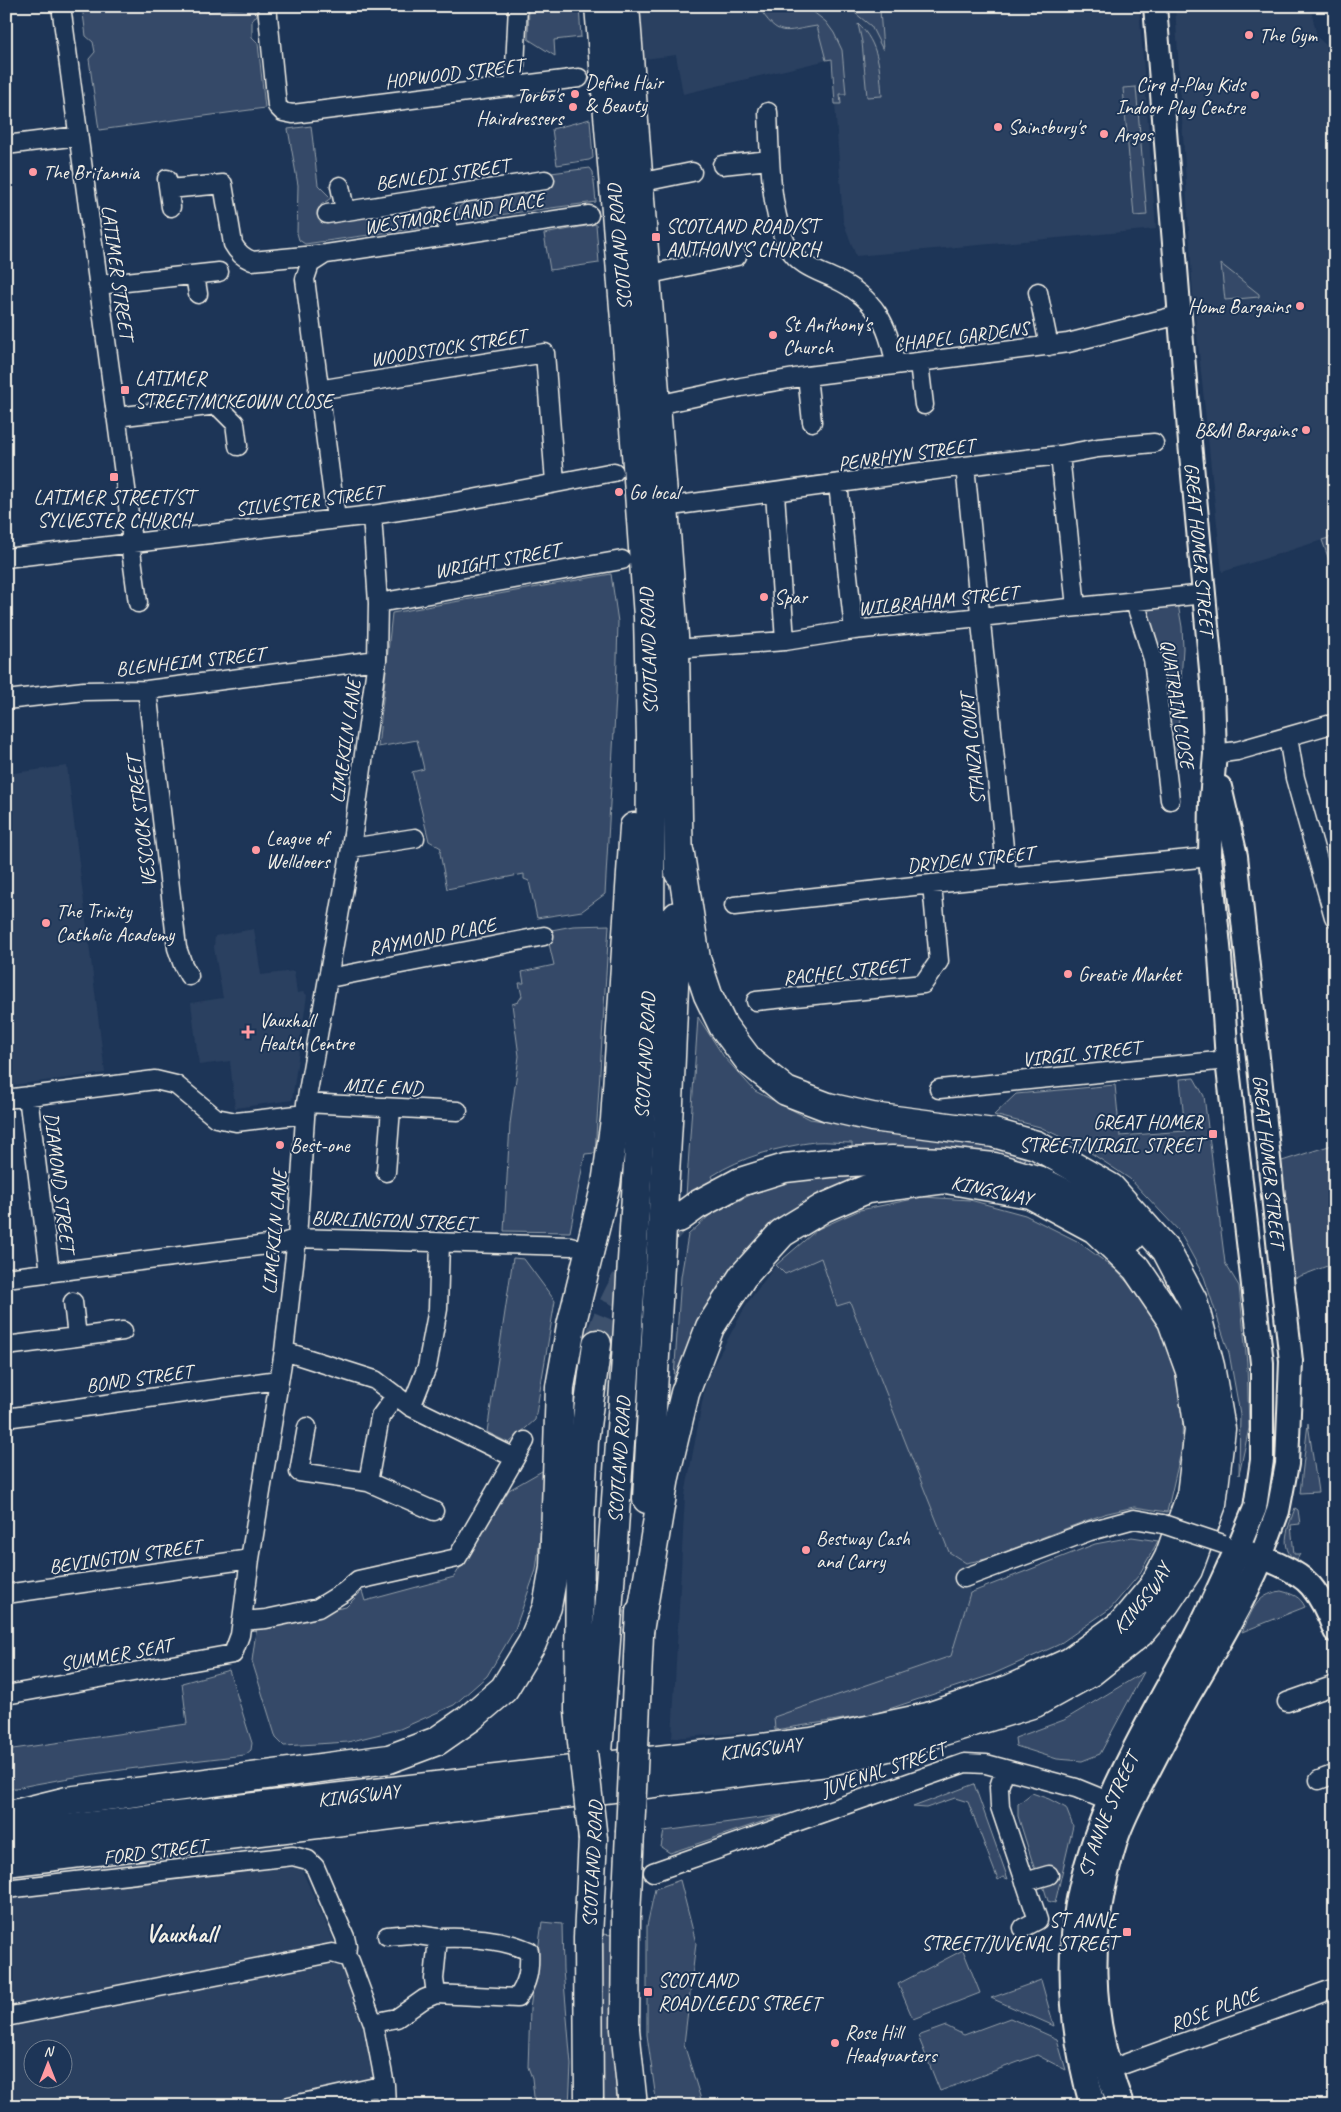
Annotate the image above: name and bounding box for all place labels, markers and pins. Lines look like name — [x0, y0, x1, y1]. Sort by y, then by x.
place label: The Gym — [1259, 23, 1318, 48]
marker: The Gym — [1243, 29, 1255, 41]
place label: Define Hair & Beauty — [585, 70, 665, 118]
place label: Cirq d-Play Kids Indoor Play Centre — [1116, 72, 1247, 120]
place label: Torbo's Hairdressers — [476, 83, 565, 131]
marker: Define Hair & Beauty — [569, 88, 581, 100]
marker: Cirq d-Play Kids Indoor Play Centre — [1249, 89, 1261, 101]
marker: Torbo's Hairdressers — [567, 101, 579, 113]
place label: Sainsbury's — [1008, 115, 1087, 140]
marker: Sainsbury's — [992, 121, 1004, 133]
place label: Argos — [1114, 122, 1154, 147]
marker: Argos — [1098, 128, 1110, 140]
place label: The Britannia — [43, 160, 141, 185]
marker: The Britannia — [27, 166, 39, 178]
place label: SCOTLAND ROAD/ST ANTHONY'S CHURCH — [666, 214, 823, 262]
marker: SCOTLAND ROAD/ST ANTHONY'S CHURCH — [650, 231, 662, 243]
place label: Home Bargains — [1188, 294, 1292, 319]
marker: Home Bargains — [1294, 300, 1306, 312]
place label: St Anthony's Church — [783, 312, 874, 360]
marker: St Anthony's Church — [767, 329, 779, 341]
place label: LATIMER STREET/MCKEOWN CLOSE — [135, 366, 335, 414]
marker: LATIMER STREET/MCKEOWN CLOSE — [119, 384, 131, 396]
place label: B&M Bargains — [1194, 418, 1298, 443]
marker: B&M Bargains — [1300, 424, 1312, 436]
marker: LATIMER STREET/ST SYLVESTER CHURCH — [108, 471, 120, 483]
place label: Go local — [629, 480, 683, 505]
place label: LATIMER STREET/ST SYLVESTER CHURCH — [34, 485, 199, 533]
marker: Go local — [613, 486, 625, 498]
place label: Spar — [774, 585, 809, 610]
marker: Spar — [758, 591, 770, 603]
place label: League of Welldoers — [266, 826, 332, 874]
marker: League of Welldoers — [250, 844, 262, 856]
place label: The Trinity Catholic Academy — [56, 899, 175, 947]
marker: The Trinity Catholic Academy — [40, 917, 52, 929]
place label: Greatie Market — [1078, 962, 1184, 987]
marker: Greatie Market — [1062, 968, 1074, 980]
place label: Vauxhall Health Centre — [259, 1008, 355, 1056]
marker: Vauxhall Health Centre — [241, 1025, 255, 1039]
place label: GREAT HOMER STREET/VIRGIL STREET — [1019, 1110, 1208, 1158]
marker: GREAT HOMER STREET/VIRGIL STREET — [1207, 1128, 1219, 1140]
place label: Best-one — [290, 1133, 351, 1158]
marker: Best-one — [274, 1139, 286, 1151]
place label: Bestway Cash and Carry — [816, 1526, 911, 1574]
marker: Bestway Cash and Carry — [800, 1544, 812, 1556]
place label: ST ANNE STREET/JUVENAL STREET — [922, 1908, 1122, 1956]
marker: ST ANNE STREET/JUVENAL STREET — [1121, 1926, 1133, 1938]
place label: SCOTLAND ROAD/LEEDS STREET — [658, 1968, 824, 2016]
marker: SCOTLAND ROAD/LEEDS STREET — [642, 1986, 654, 1998]
place label: Rose Hill Headquarters — [845, 2020, 939, 2068]
marker: Rose Hill Headquarters — [829, 2037, 841, 2049]

